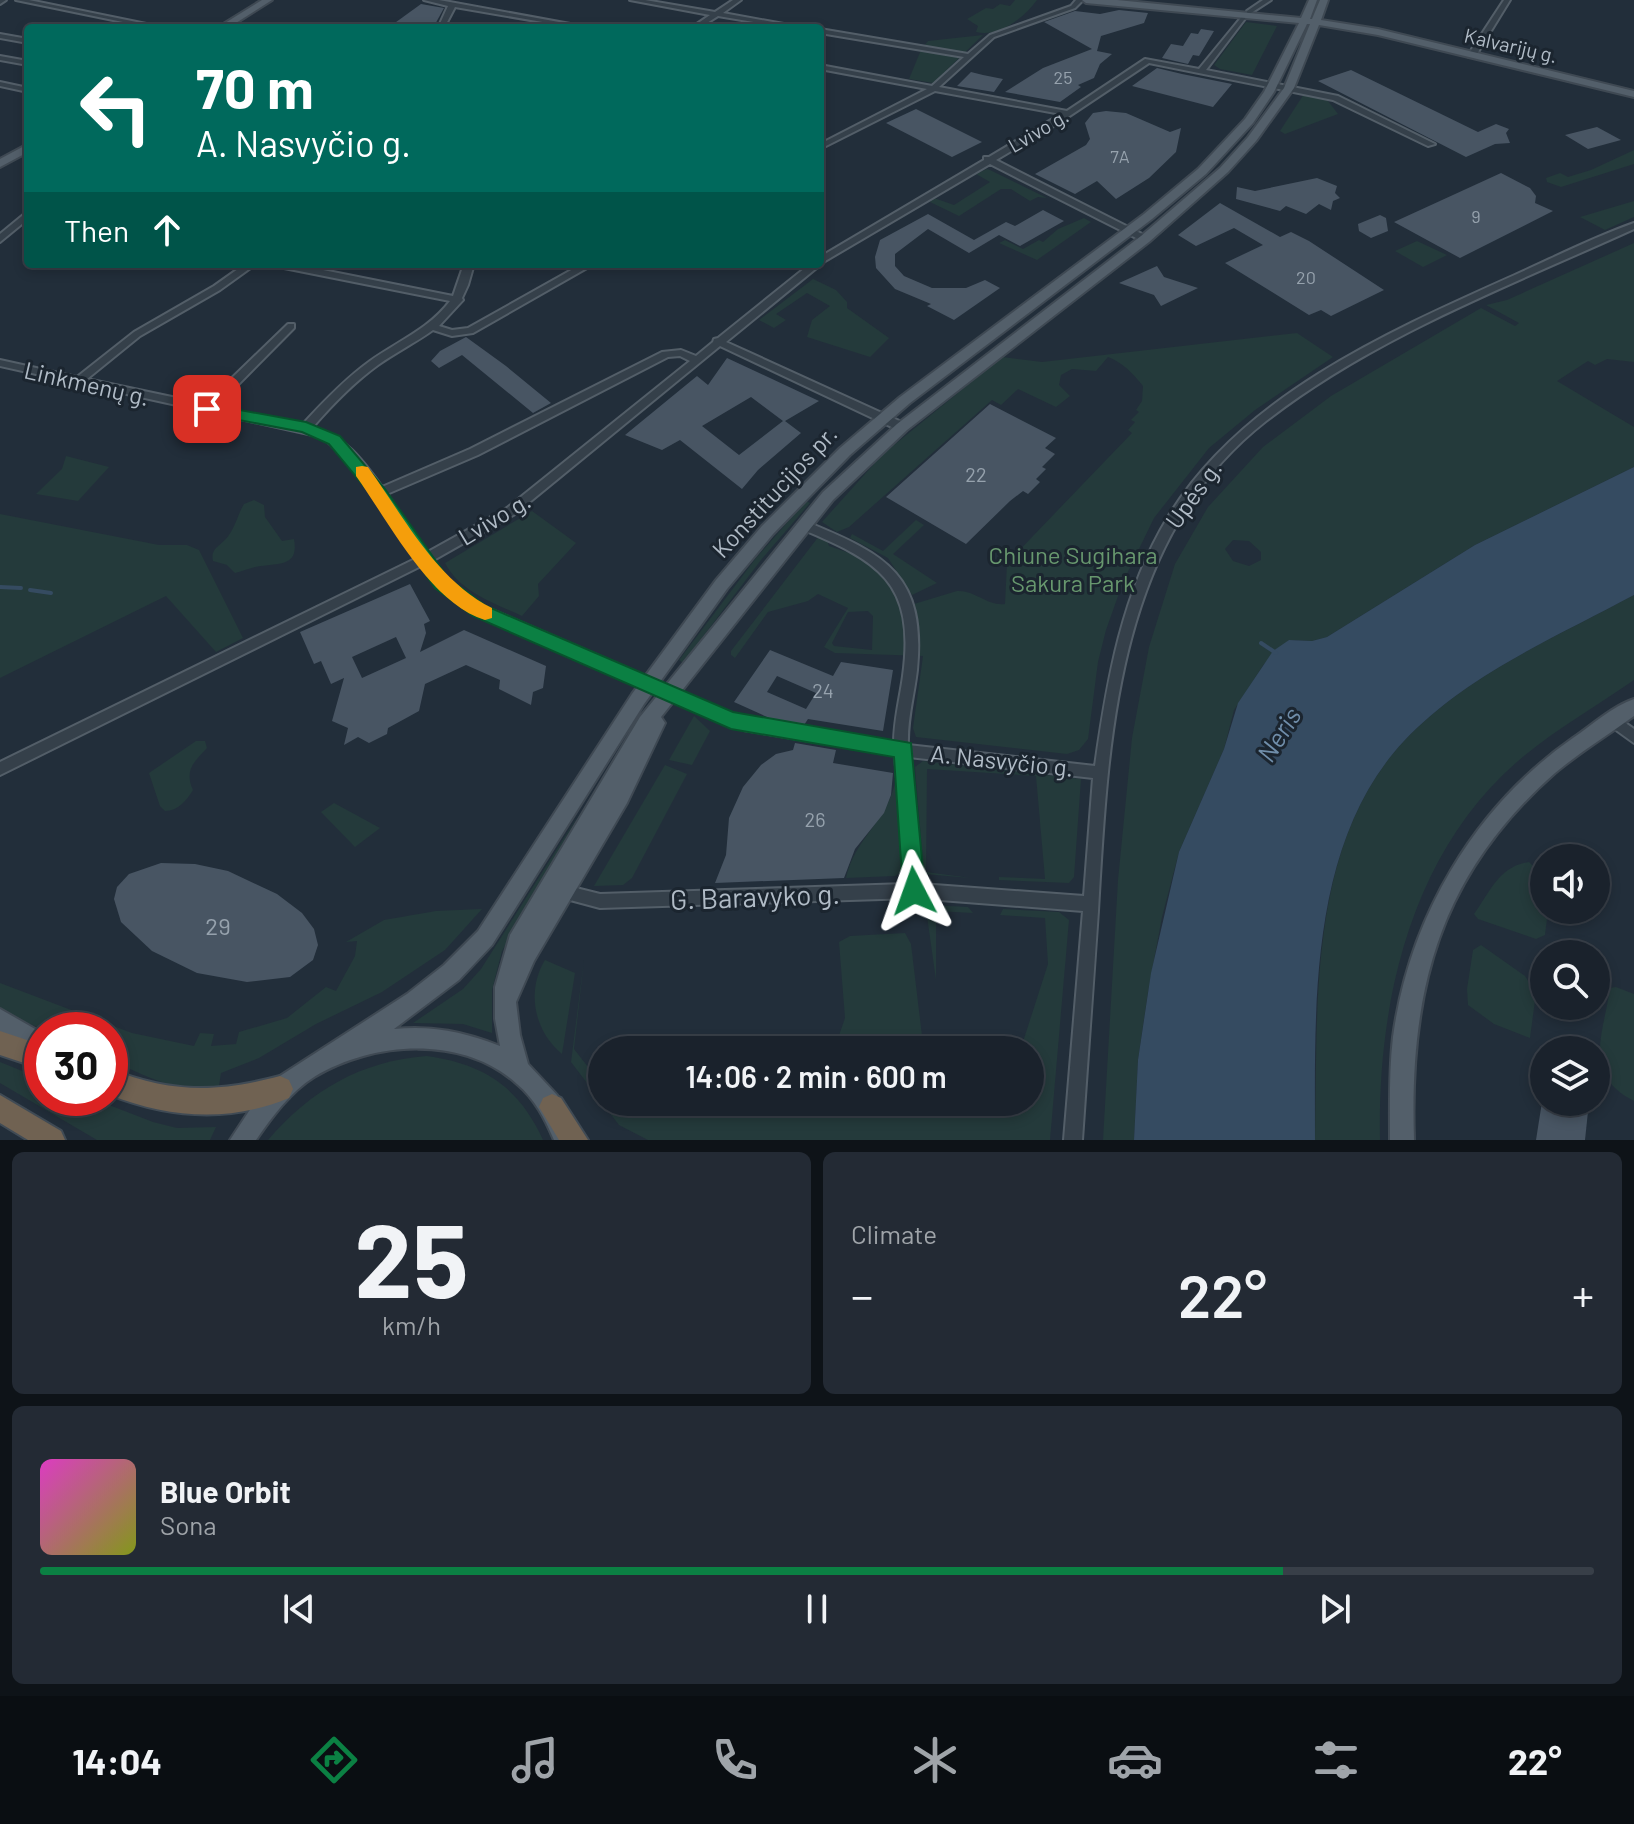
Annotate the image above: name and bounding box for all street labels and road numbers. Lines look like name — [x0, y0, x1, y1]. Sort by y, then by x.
street label: Kalvarijų g. — [1462, 23, 1560, 67]
street label: Lvivo g. — [1003, 103, 1073, 157]
street label: Linkmenų g. — [22, 355, 152, 411]
street label: Konstitucijos pr. — [705, 419, 843, 563]
street label: Upės g. — [1159, 454, 1227, 534]
street label: Lvivo g. — [453, 485, 535, 551]
street label: A. Nasvyčio g. — [929, 738, 1075, 782]
street label: G. Baravyko g. — [670, 876, 840, 916]

